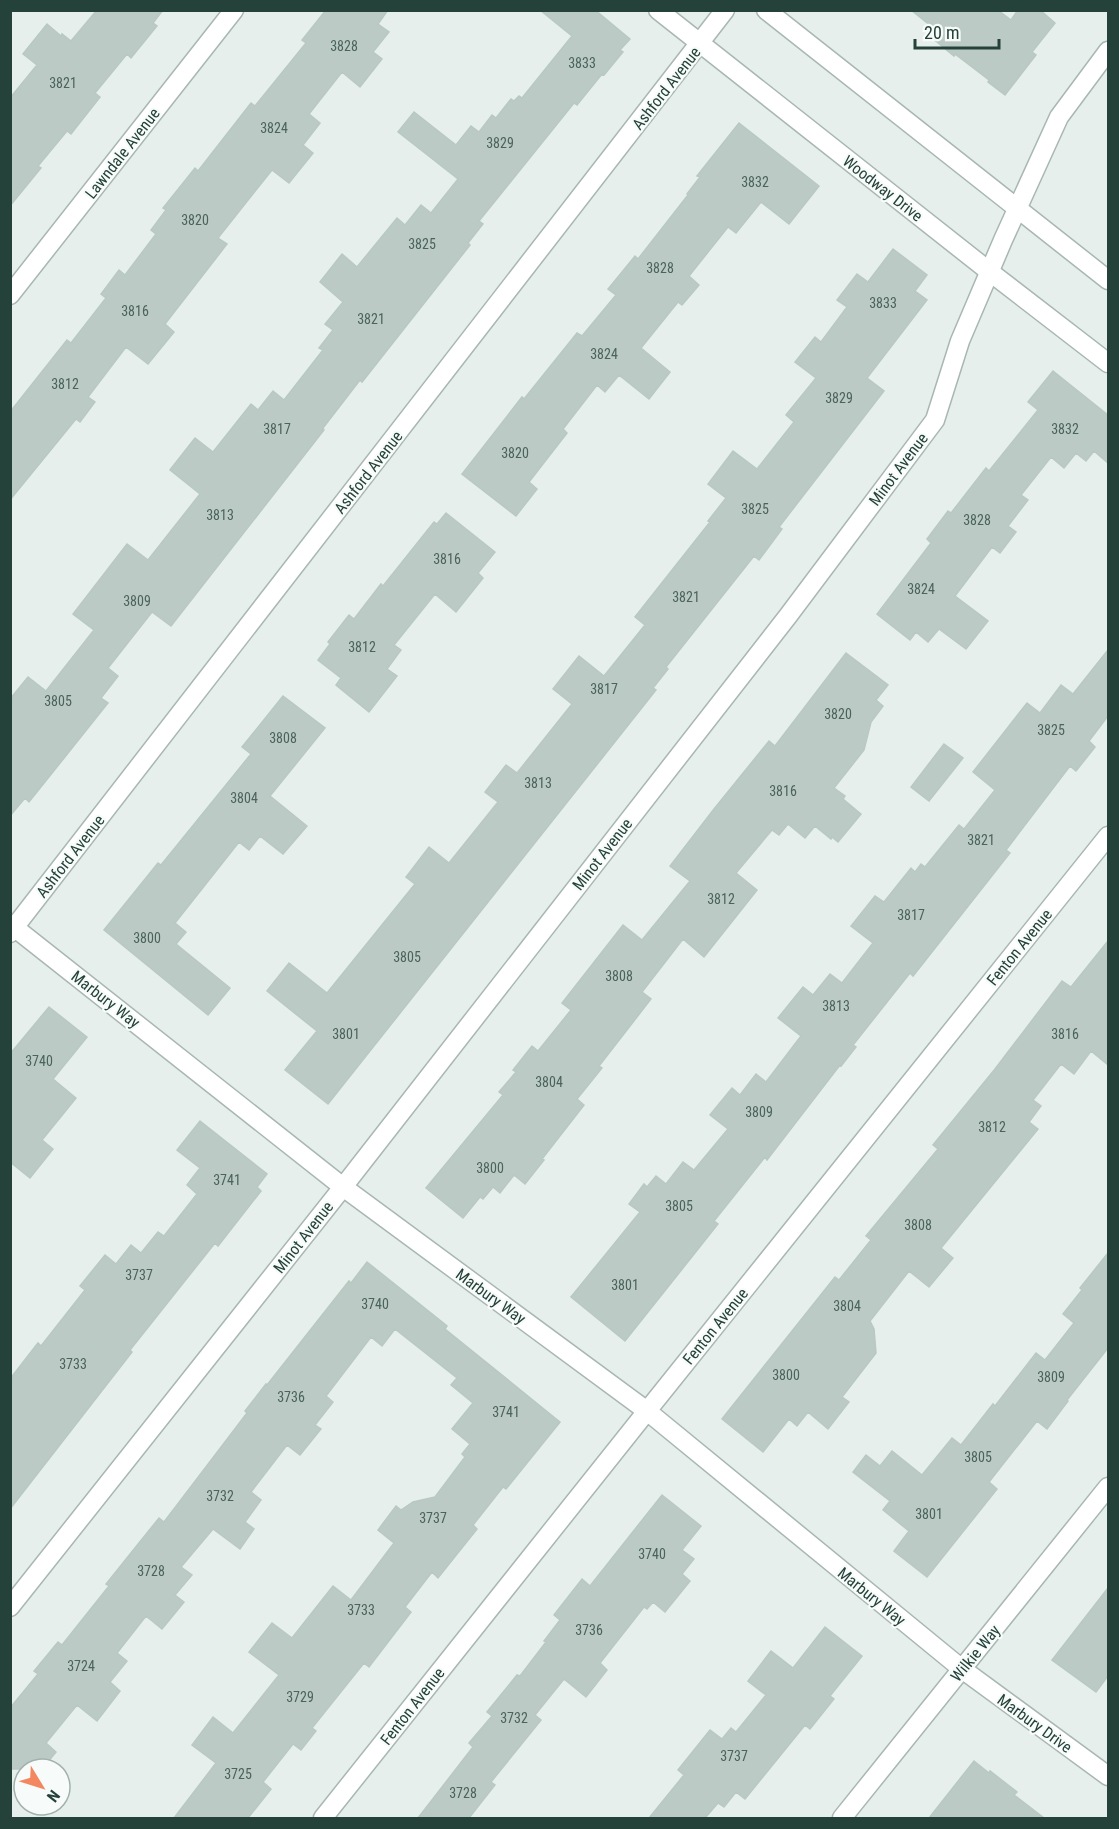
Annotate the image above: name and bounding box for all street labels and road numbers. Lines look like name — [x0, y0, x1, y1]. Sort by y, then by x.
street label: Ashford Avenue — [628, 43, 705, 133]
street label: Lawndale Avenue — [81, 104, 164, 202]
street label: Woodway Drive — [839, 151, 926, 225]
street label: Ashford Avenue — [330, 427, 407, 517]
street label: Minot Avenue — [865, 429, 932, 509]
street label: Ashford Avenue — [32, 811, 109, 901]
street label: Minot Avenue — [568, 815, 636, 894]
street label: Fenton Avenue — [983, 905, 1056, 989]
street label: Marbury Way — [68, 967, 144, 1032]
street label: Minot Avenue — [269, 1198, 337, 1277]
street label: Marbury Way — [452, 1265, 530, 1328]
street label: Fenton Avenue — [679, 1284, 752, 1368]
street label: Marbury Way — [834, 1563, 910, 1630]
street label: Wilkie Way — [947, 1621, 1004, 1686]
street label: Fenton Avenue — [376, 1664, 448, 1749]
street label: Marbury Drive — [994, 1690, 1076, 1757]

